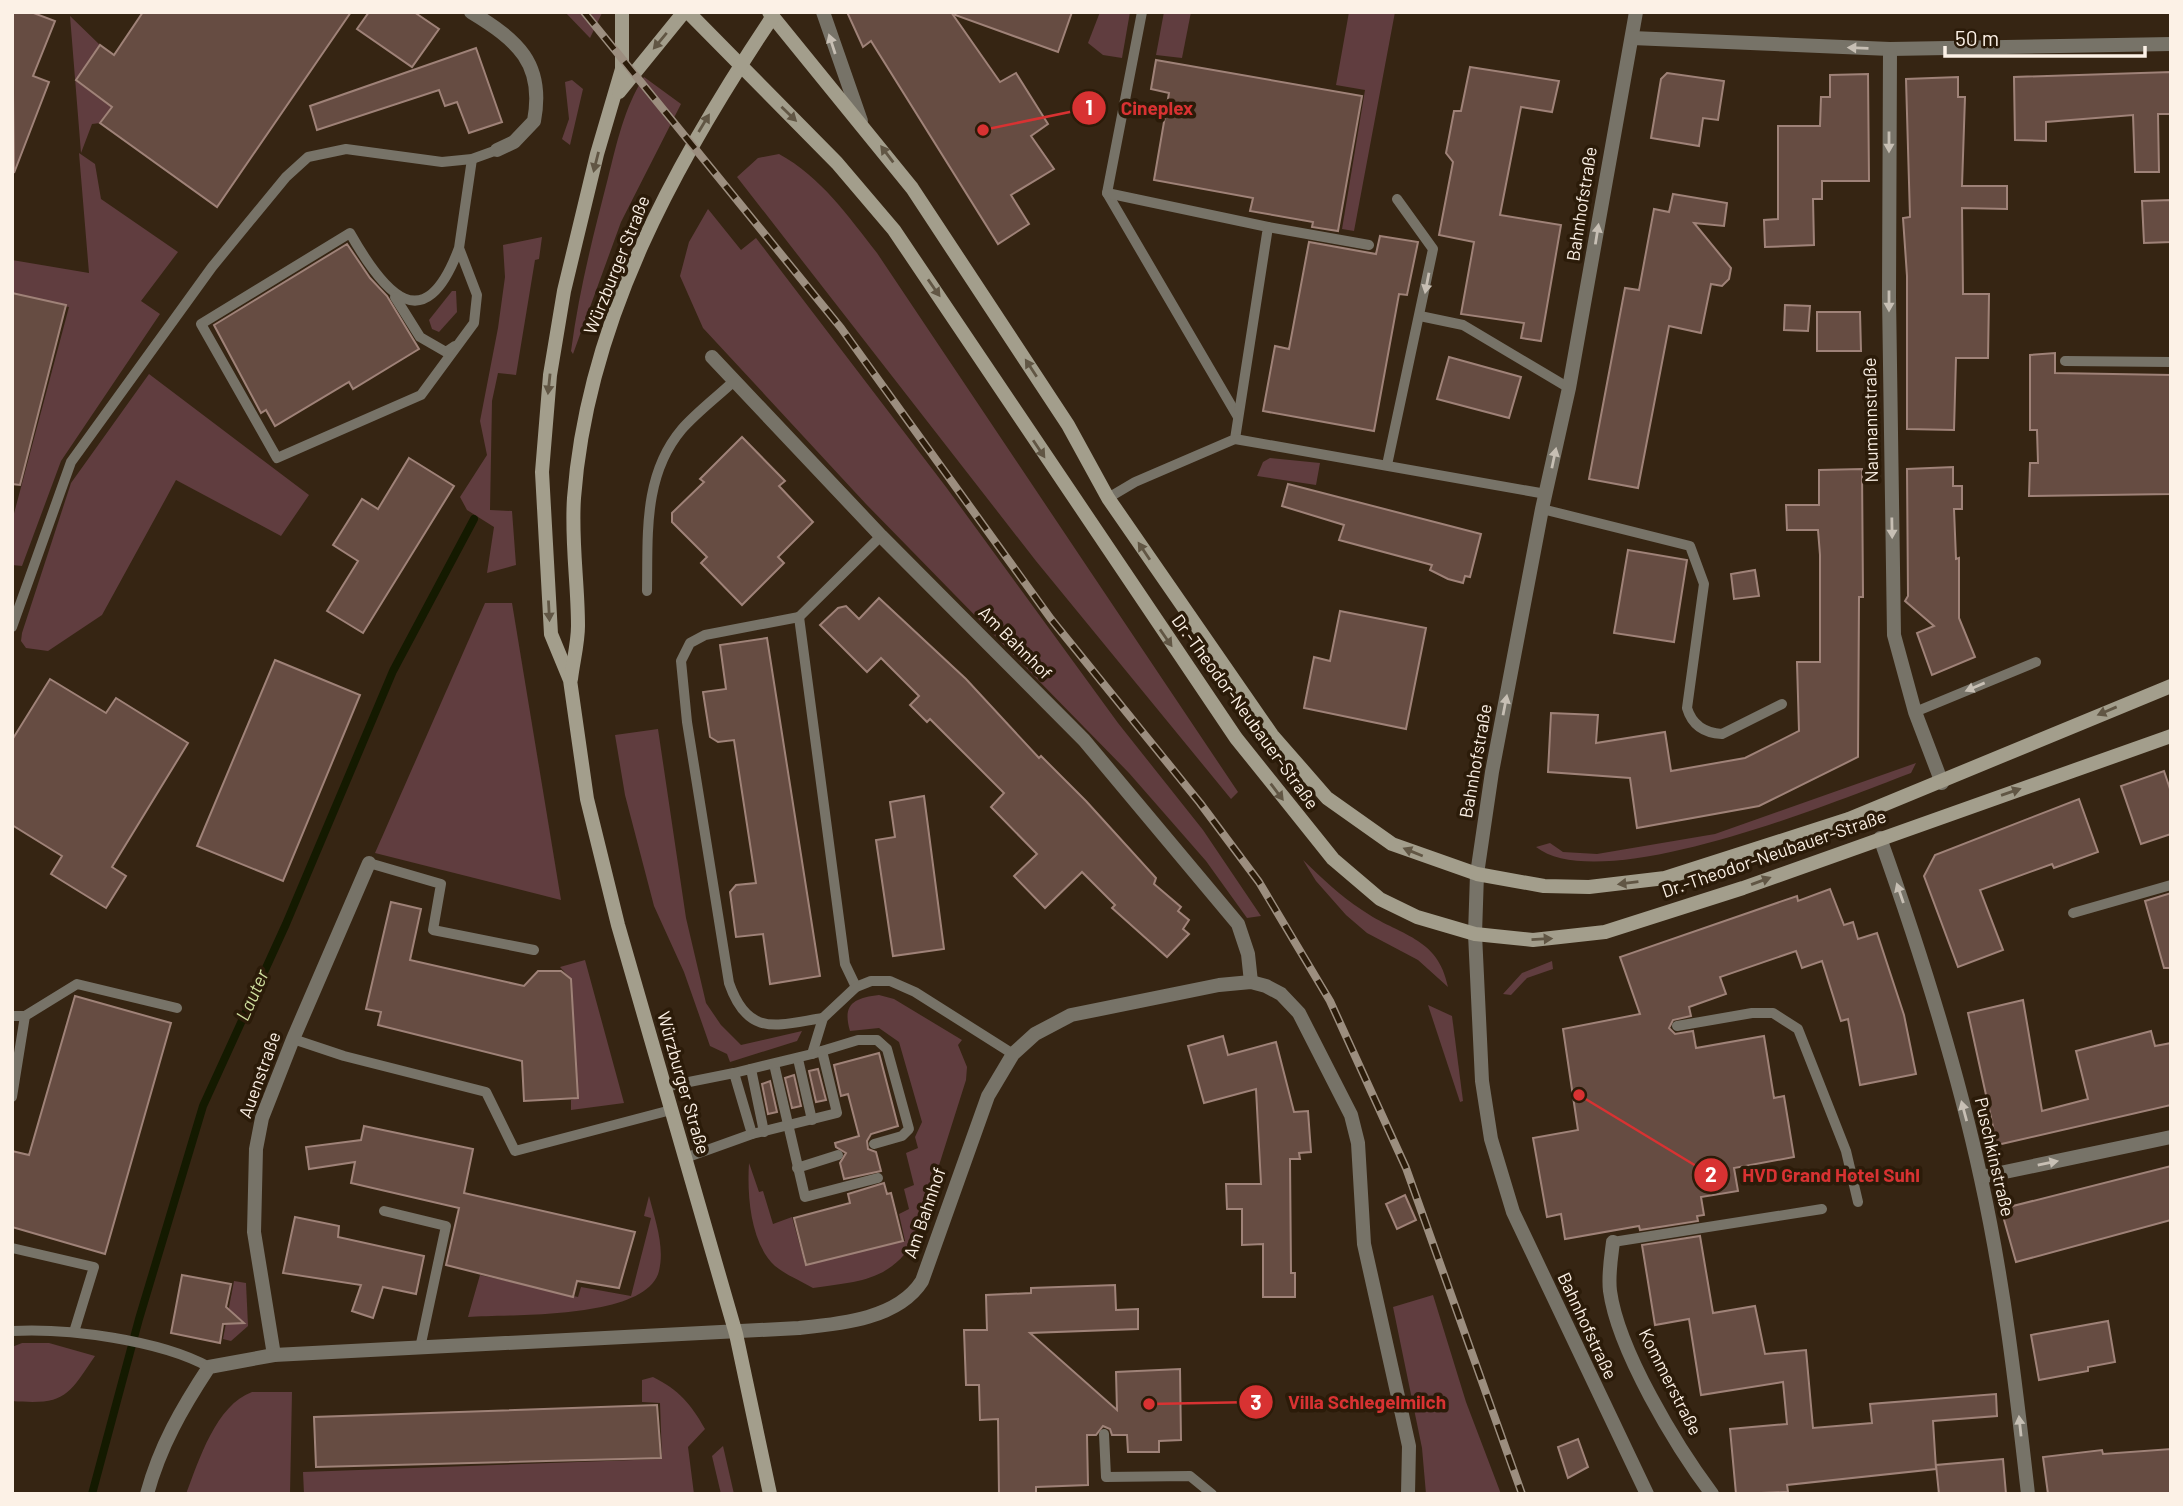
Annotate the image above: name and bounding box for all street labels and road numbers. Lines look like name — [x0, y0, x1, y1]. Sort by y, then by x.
street label: Bahnhofstraße — [1561, 145, 1601, 263]
street label: Würzburger Straße — [578, 192, 654, 337]
street label: Naumannstraße — [1858, 357, 1882, 483]
street label: Am Bahnhof — [974, 601, 1057, 684]
street label: Dr.-Theodor-Neubauer-Straße — [1168, 610, 1324, 813]
street label: Bahnhofstraße — [1454, 702, 1496, 820]
street label: Dr.-Theodor-Neubauer-Straße — [1659, 804, 1889, 902]
street label: Würzburger Straße — [653, 1009, 715, 1157]
street label: Auenstraße — [233, 1028, 285, 1121]
street label: Puschkinstraße — [1971, 1095, 2019, 1219]
street label: Am Bahnhof — [898, 1164, 950, 1261]
street label: Bahnhofstraße — [1553, 1269, 1622, 1383]
street label: Kommerstraße — [1635, 1325, 1707, 1439]

